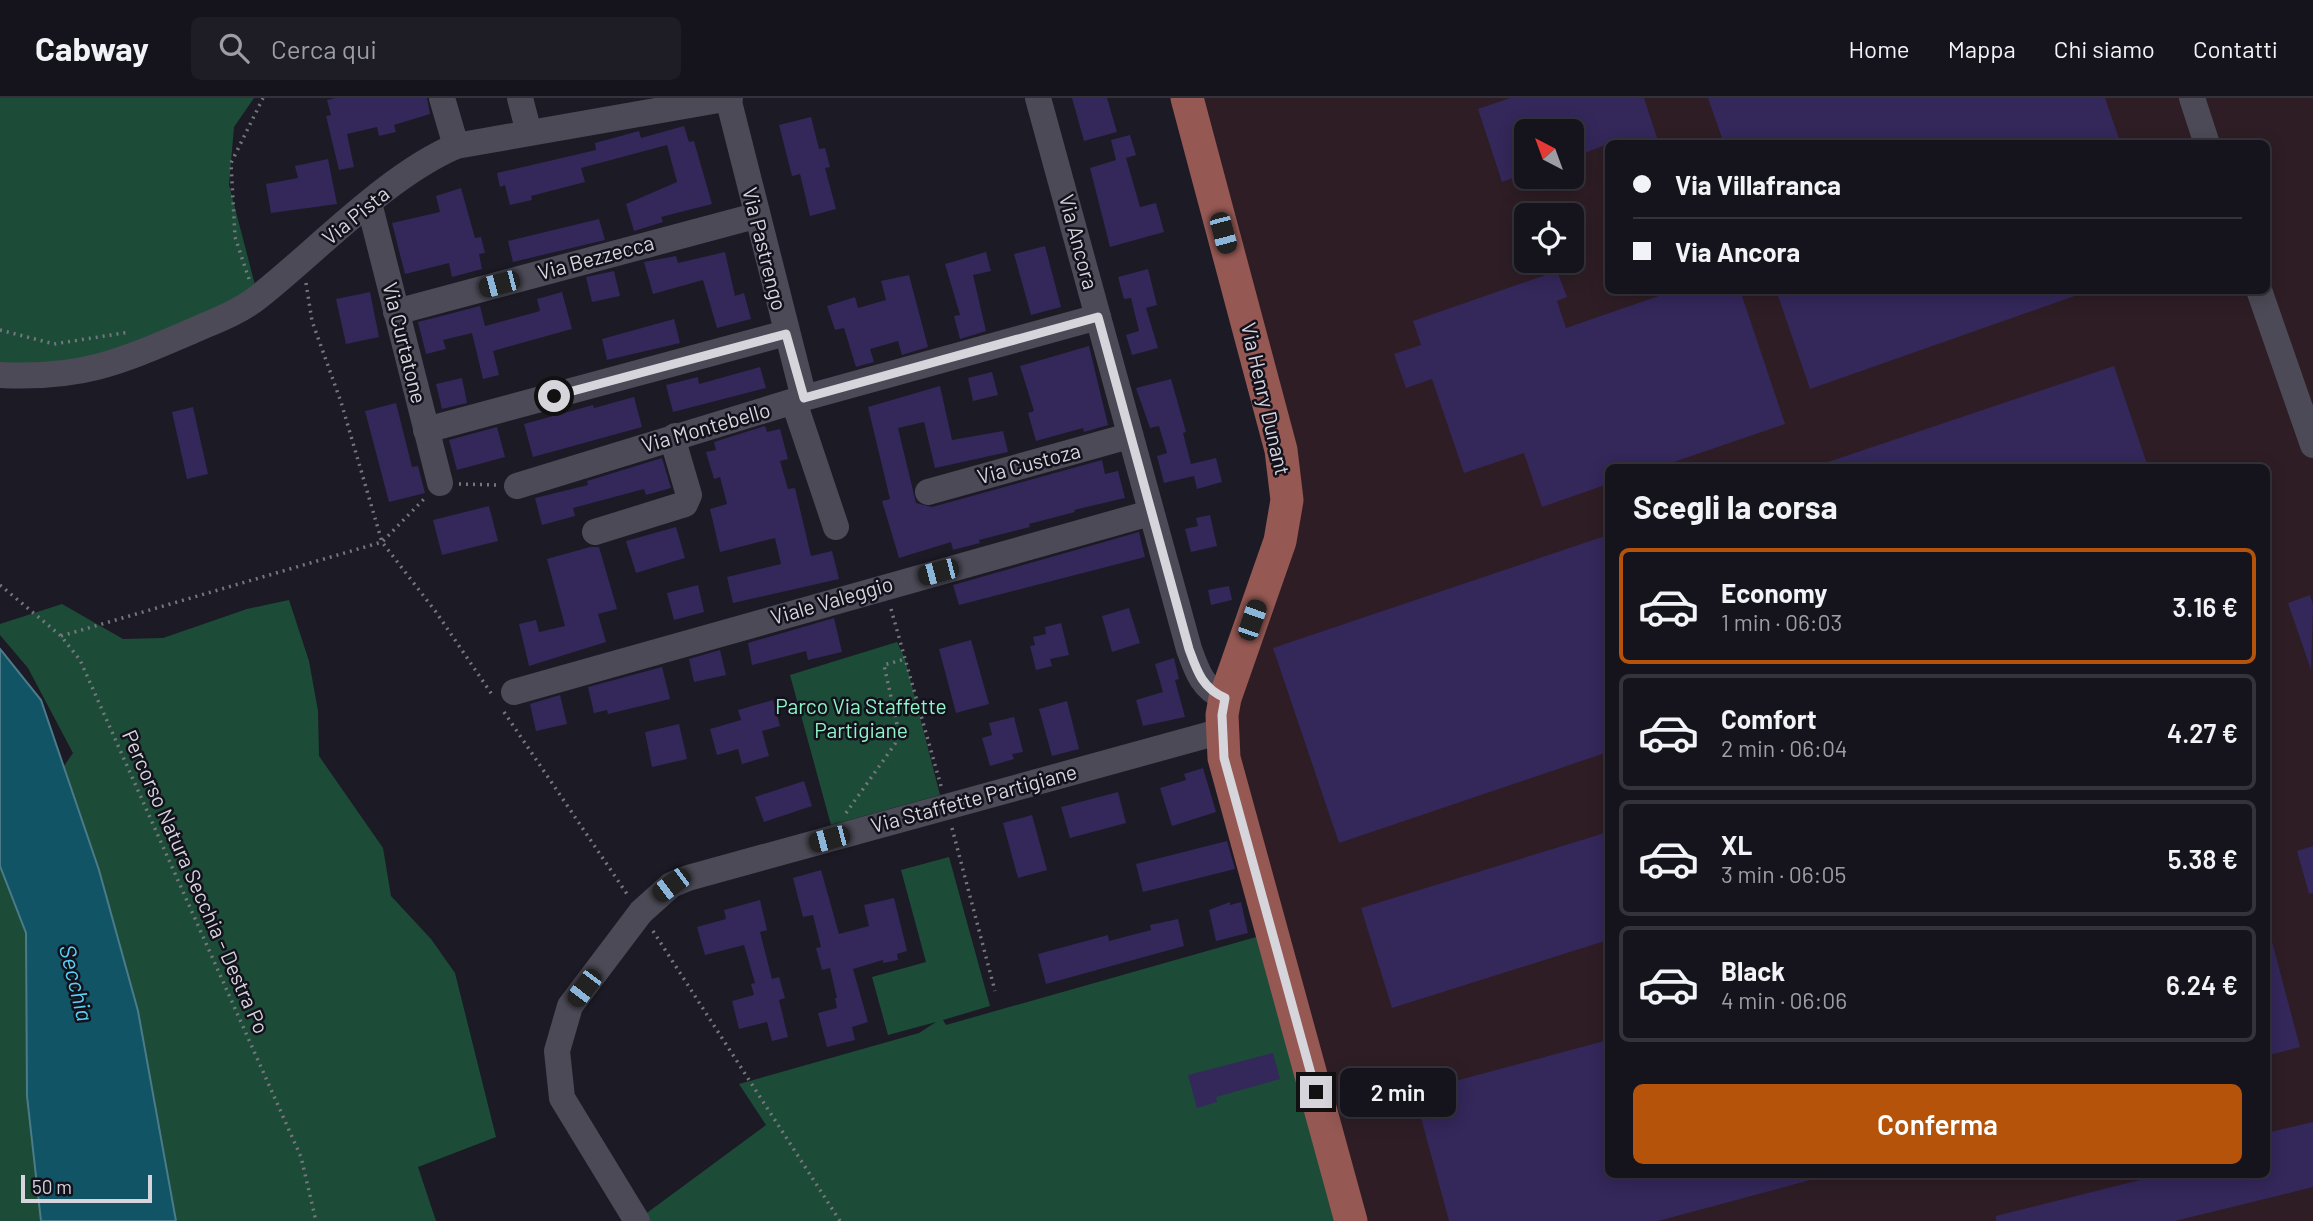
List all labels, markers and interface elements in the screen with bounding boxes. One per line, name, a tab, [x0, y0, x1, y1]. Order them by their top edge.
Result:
search box	[191, 17, 681, 80]
text: Cabway	[35, 28, 149, 68]
icon: search	[215, 29, 253, 67]
text: Cerca qui	[271, 33, 377, 64]
text: Home	[1848, 34, 1910, 63]
text: Mappa	[1948, 34, 2016, 63]
text: Chi siamo	[2054, 34, 2155, 63]
text: Contatti	[2193, 34, 2278, 63]
north arrow	[1514, 119, 1584, 189]
map controls	[1514, 119, 1584, 273]
text: Via Villafranca	[1675, 169, 1841, 200]
street label: Via Pista	[317, 180, 394, 249]
street label: Via Pastrengo	[738, 184, 793, 313]
street label: Via Ancora	[1055, 191, 1104, 292]
button: locate	[1514, 203, 1584, 273]
car	[1208, 210, 1239, 256]
street label: Via Bezzecca	[535, 229, 657, 284]
text: Via Ancora	[1675, 236, 1800, 267]
car	[476, 268, 523, 300]
street label: Via Curtatone	[378, 279, 433, 406]
street label: Via Henry Dunant	[1237, 320, 1296, 477]
route start	[538, 380, 570, 412]
street label: Via Montebello	[638, 396, 773, 457]
street label: Via Custoza	[974, 437, 1083, 488]
text: Scegli la corsa	[1633, 487, 1838, 525]
car	[915, 556, 962, 588]
street label: Viale Valeggio	[768, 570, 896, 629]
icon: car	[1637, 575, 1700, 638]
text: Economy	[1721, 577, 1827, 608]
text: 3.16 €	[2172, 591, 2238, 622]
car	[1236, 597, 1269, 643]
text: 1 min · 06:03	[1721, 608, 1842, 636]
park label: Parco Via Staffette Partigiane	[775, 693, 947, 742]
icon: car	[1637, 701, 1700, 764]
text: Comfort	[1721, 703, 1817, 734]
text: 4.27 €	[2167, 717, 2238, 748]
street label: Percorso Natura Secchia - Destra Po	[118, 726, 275, 1037]
text: 2 min · 06:04	[1721, 734, 1848, 762]
street label: Via Staffette Partigiane	[868, 758, 1079, 837]
car	[806, 823, 853, 855]
icon: car	[1637, 827, 1700, 890]
text: XL	[1721, 829, 1752, 860]
text: 5.38 €	[2168, 843, 2238, 874]
text: 3 min · 06:05	[1721, 860, 1846, 888]
car	[648, 864, 695, 906]
water label: Secchia	[54, 942, 100, 1024]
icon: car	[1637, 953, 1700, 1016]
text: Black	[1721, 955, 1785, 986]
car	[563, 965, 606, 1011]
text: 6.24 €	[2166, 969, 2238, 1000]
text: 4 min · 06:06	[1721, 986, 1847, 1014]
callout: 2 min	[1340, 1068, 1456, 1116]
route end	[1300, 1076, 1332, 1108]
text: 2 min	[1371, 1078, 1425, 1106]
button: Conferma	[1633, 1084, 2242, 1164]
scale bar	[21, 1172, 152, 1204]
text: 50 m	[32, 1175, 72, 1198]

